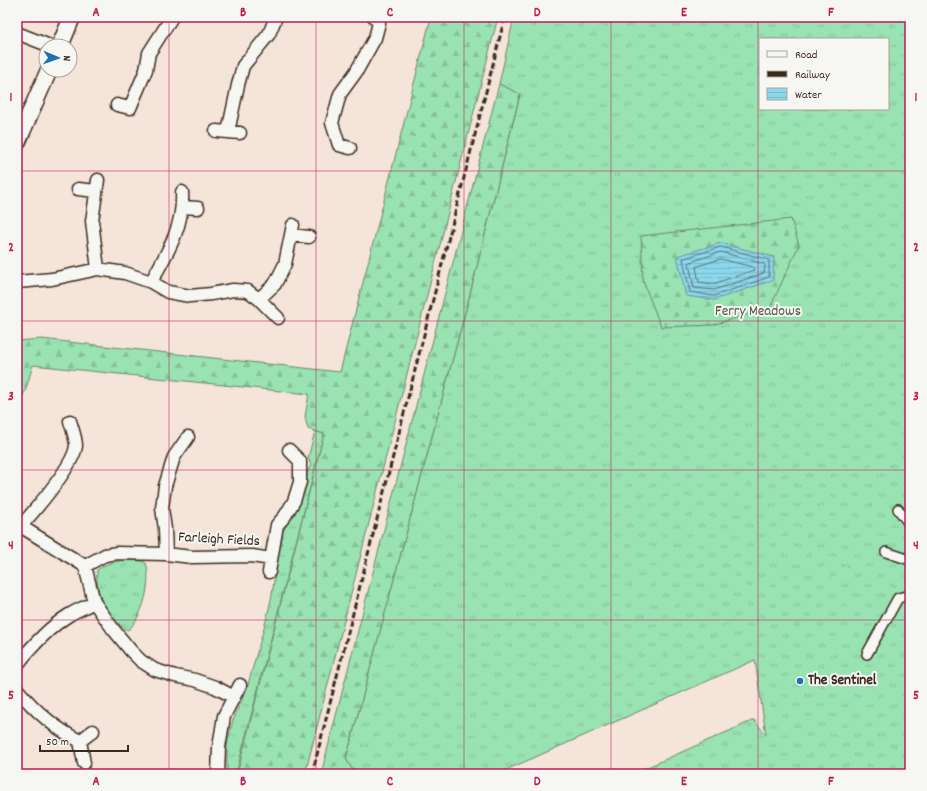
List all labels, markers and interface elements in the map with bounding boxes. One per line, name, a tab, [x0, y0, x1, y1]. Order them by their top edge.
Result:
text: A	[92, 4, 100, 23]
text: B	[240, 4, 246, 23]
text: C	[387, 4, 394, 23]
text: D	[534, 4, 541, 23]
text: E	[681, 4, 688, 23]
text: F	[828, 4, 834, 23]
north arrow	[38, 38, 78, 78]
legend	[759, 38, 889, 110]
text: Road	[795, 47, 817, 64]
text: N	[58, 55, 74, 62]
text: Railway	[795, 67, 831, 84]
text: Water	[795, 87, 822, 104]
text: 1	[10, 89, 13, 108]
text: 1	[915, 89, 918, 108]
text: 2	[8, 239, 14, 258]
text: 2	[913, 239, 919, 258]
park label: Ferry Meadows	[715, 301, 801, 323]
text: 3	[8, 388, 14, 407]
text: 3	[913, 388, 919, 407]
street label: Farleigh Fields	[177, 527, 261, 553]
text: 4	[8, 537, 14, 556]
text: 4	[913, 537, 919, 556]
place label: The Sentinel	[808, 670, 877, 692]
marker: The Sentinel	[795, 676, 805, 686]
text: 5	[8, 687, 14, 706]
text: 5	[913, 687, 919, 706]
scale bar	[40, 727, 128, 753]
text: 50 m	[46, 734, 69, 751]
text: A	[92, 773, 100, 791]
text: B	[240, 773, 246, 791]
text: C	[387, 773, 394, 791]
text: D	[534, 773, 541, 791]
text: E	[681, 773, 688, 791]
text: F	[828, 773, 834, 791]

